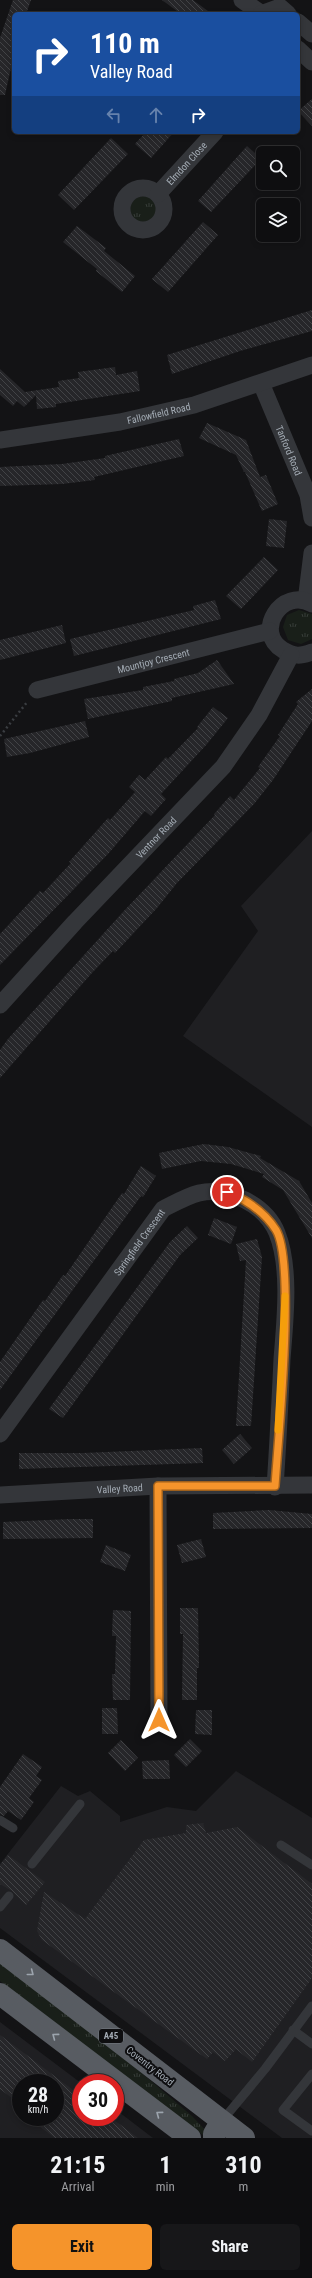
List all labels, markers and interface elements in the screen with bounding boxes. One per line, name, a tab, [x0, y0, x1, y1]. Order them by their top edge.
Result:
text: 110 m	[90, 27, 160, 60]
icon: right	[24, 28, 76, 80]
text: Valley Road	[90, 61, 173, 82]
icon: left	[103, 104, 125, 126]
icon: ahead	[145, 104, 167, 126]
icon: right	[187, 104, 209, 126]
street label: Elmdon Close	[164, 139, 209, 187]
map controls	[256, 146, 300, 242]
button: search	[256, 146, 300, 190]
button: layers	[256, 198, 300, 242]
street label: Fallowfield Road	[126, 400, 192, 426]
street label: Tanford Road	[274, 424, 305, 477]
street label: Mountjoy Crescent	[116, 646, 191, 675]
street label: Ventnor Road	[134, 814, 178, 860]
pin	[210, 1175, 244, 1209]
icon: arrive	[216, 1181, 238, 1203]
street label: Springfield Crescent	[111, 1207, 167, 1277]
street label: Valley Road	[97, 1481, 143, 1495]
position arrow	[138, 1699, 180, 1741]
one-way arrow	[27, 1968, 34, 1975]
road number: A45	[99, 2029, 123, 2043]
one-way arrow	[53, 2034, 60, 2041]
street label: Coventry Road	[124, 2044, 176, 2088]
speed limit sign: 30	[72, 2074, 124, 2126]
text: 28	[28, 2083, 48, 2107]
text: km/h	[28, 2104, 48, 2115]
one-way arrow	[157, 2112, 164, 2119]
text: 21:15	[50, 2151, 105, 2179]
text: 1	[159, 2151, 171, 2179]
text: 310	[225, 2151, 262, 2179]
text: Arrival	[61, 2179, 94, 2194]
text: min	[156, 2179, 175, 2194]
text: m	[239, 2179, 248, 2194]
button: Exit	[12, 2224, 152, 2270]
button: Share	[160, 2224, 300, 2270]

